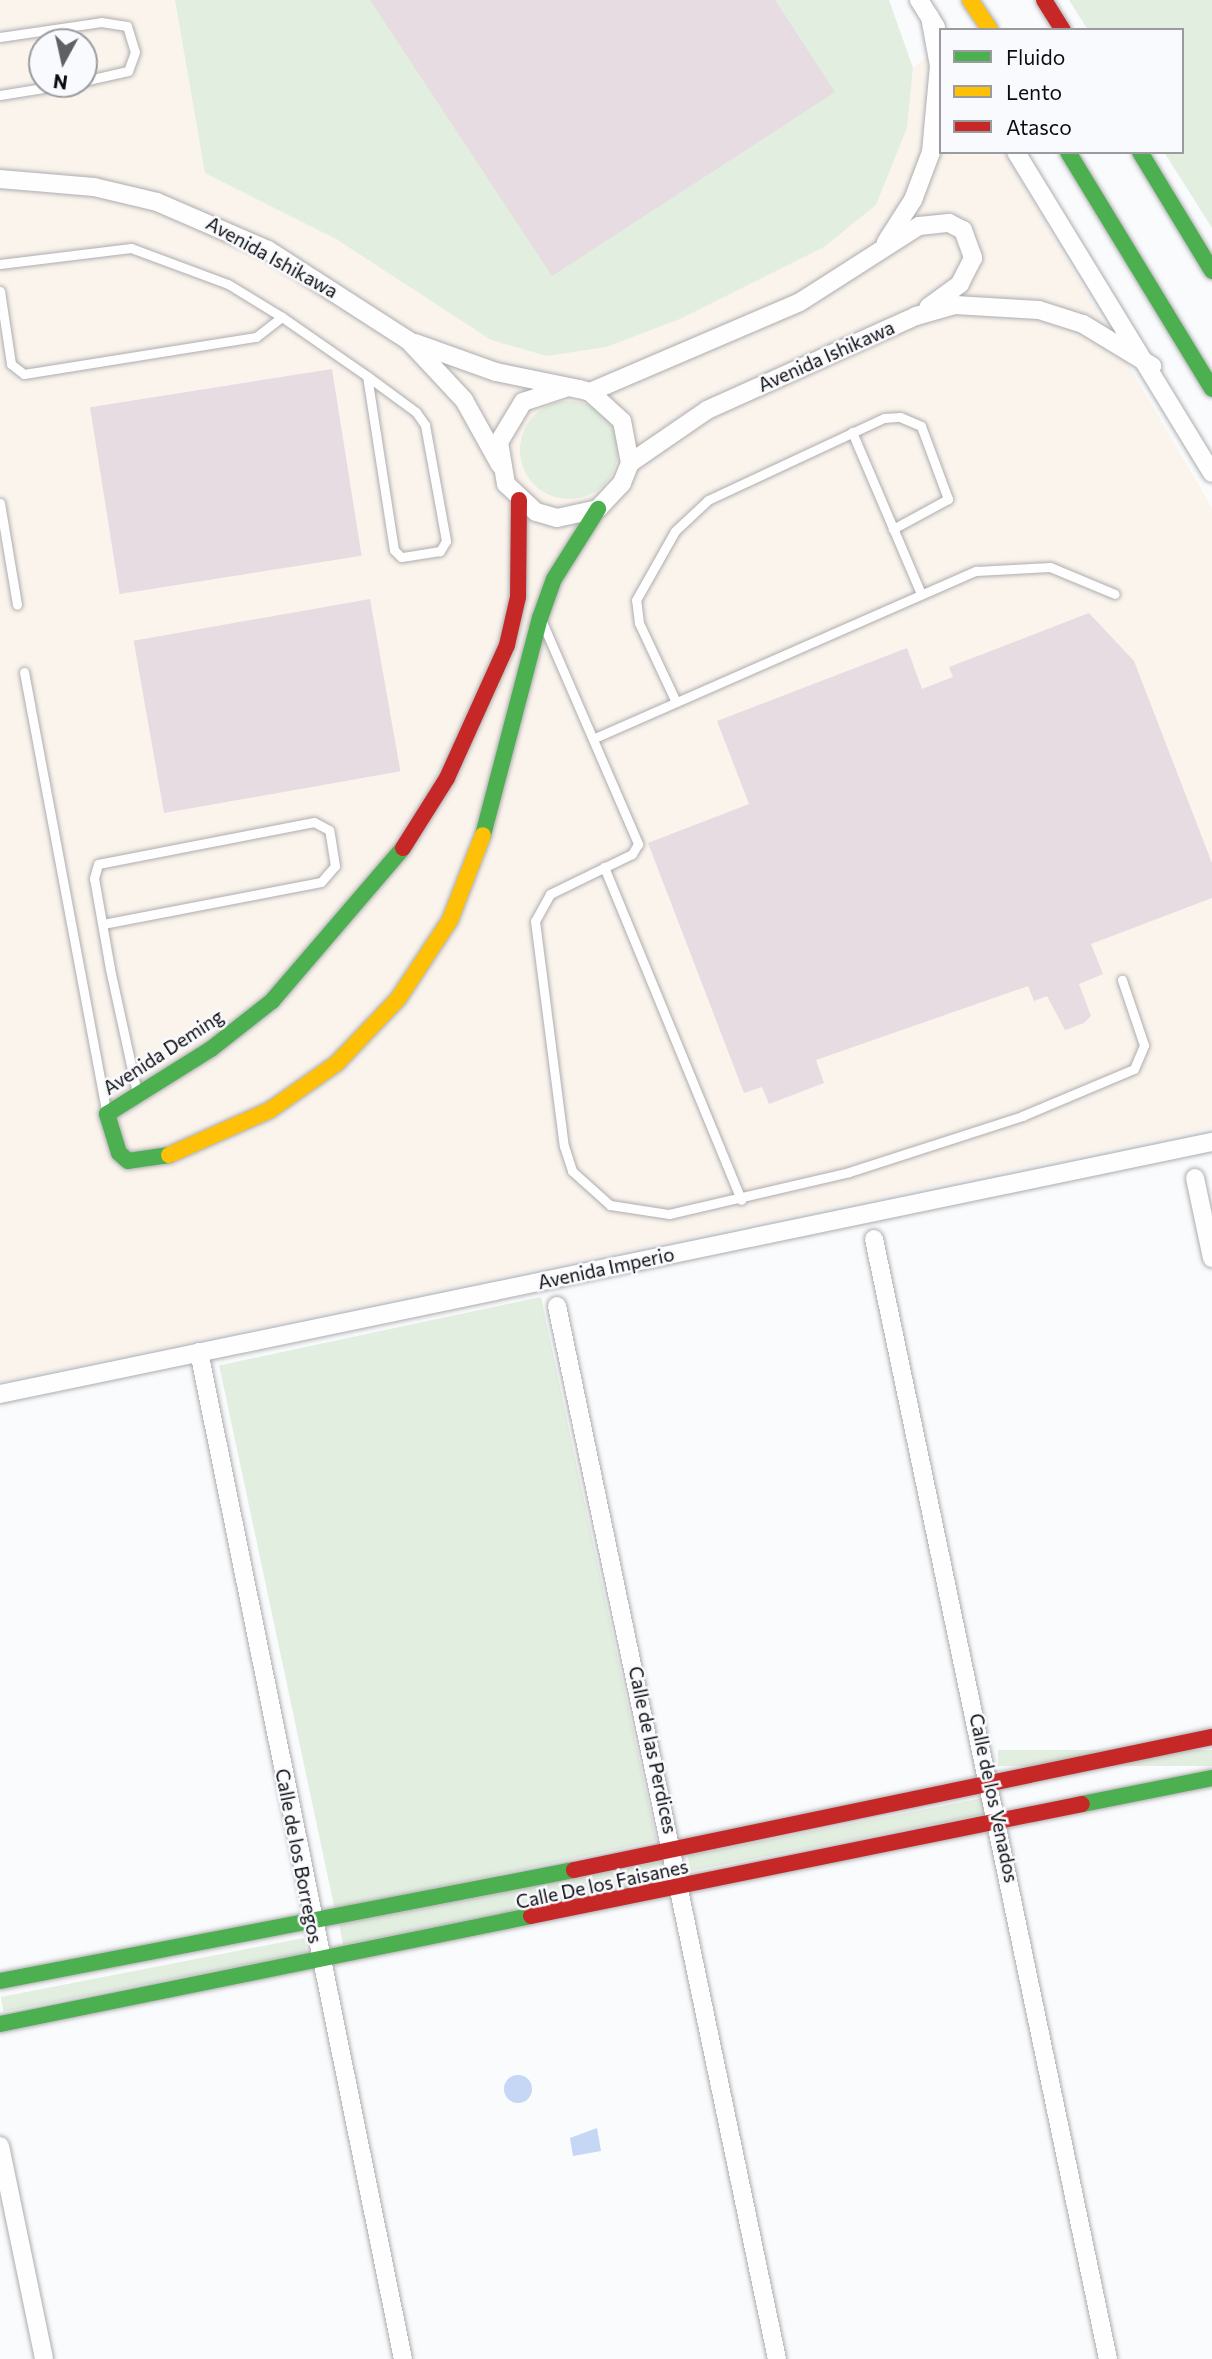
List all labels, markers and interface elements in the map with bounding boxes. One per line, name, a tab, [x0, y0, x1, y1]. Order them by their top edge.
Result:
north arrow	[28, 28, 98, 98]
legend	[939, 28, 1184, 154]
text: Fluido	[1006, 44, 1065, 69]
text: N	[52, 70, 69, 95]
text: Lento	[1006, 79, 1062, 104]
text: Atasco	[1006, 114, 1072, 139]
street label: Avenida Ishikawa	[202, 211, 342, 303]
street label: Avenida Ishikawa	[754, 316, 898, 396]
street label: Avenida Deming	[99, 1005, 227, 1099]
street label: Avenida Imperio	[536, 1242, 676, 1294]
street label: Calle de las Perdices	[624, 1664, 682, 1836]
street label: Calle de los Venados	[965, 1711, 1023, 1885]
street label: Calle de los Borregos	[271, 1767, 327, 1945]
street label: Calle De los Faisanes	[514, 1855, 690, 1913]

